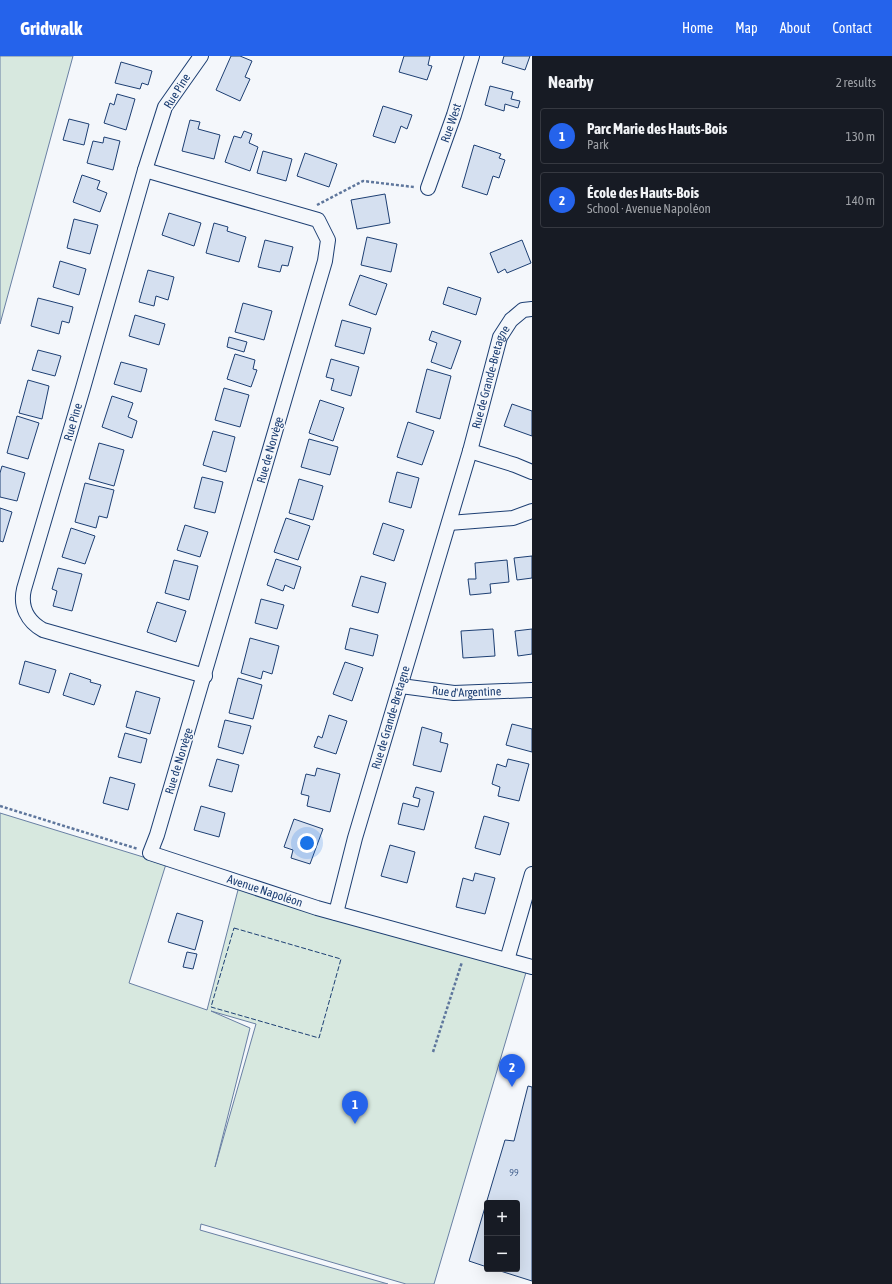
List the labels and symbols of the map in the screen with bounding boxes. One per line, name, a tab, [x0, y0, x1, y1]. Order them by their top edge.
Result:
street label: Rue Pine	[161, 71, 193, 111]
street label: Rue West	[438, 101, 464, 144]
street label: Rue de Grande-Bretagne	[469, 323, 513, 430]
street label: Rue Pine	[61, 402, 85, 442]
street label: Rue de Norvège	[254, 415, 286, 485]
street label: Rue de Grande-Bretagne	[369, 664, 413, 771]
street label: Rue d'Argentine	[431, 683, 501, 700]
street label: Rue de Norvège	[162, 726, 196, 796]
your location	[297, 833, 317, 853]
street label: Avenue Napoléon	[225, 872, 305, 910]
pin: 2	[499, 1054, 525, 1087]
pin: 1	[342, 1091, 368, 1124]
house number: 99	[509, 1167, 519, 1178]

